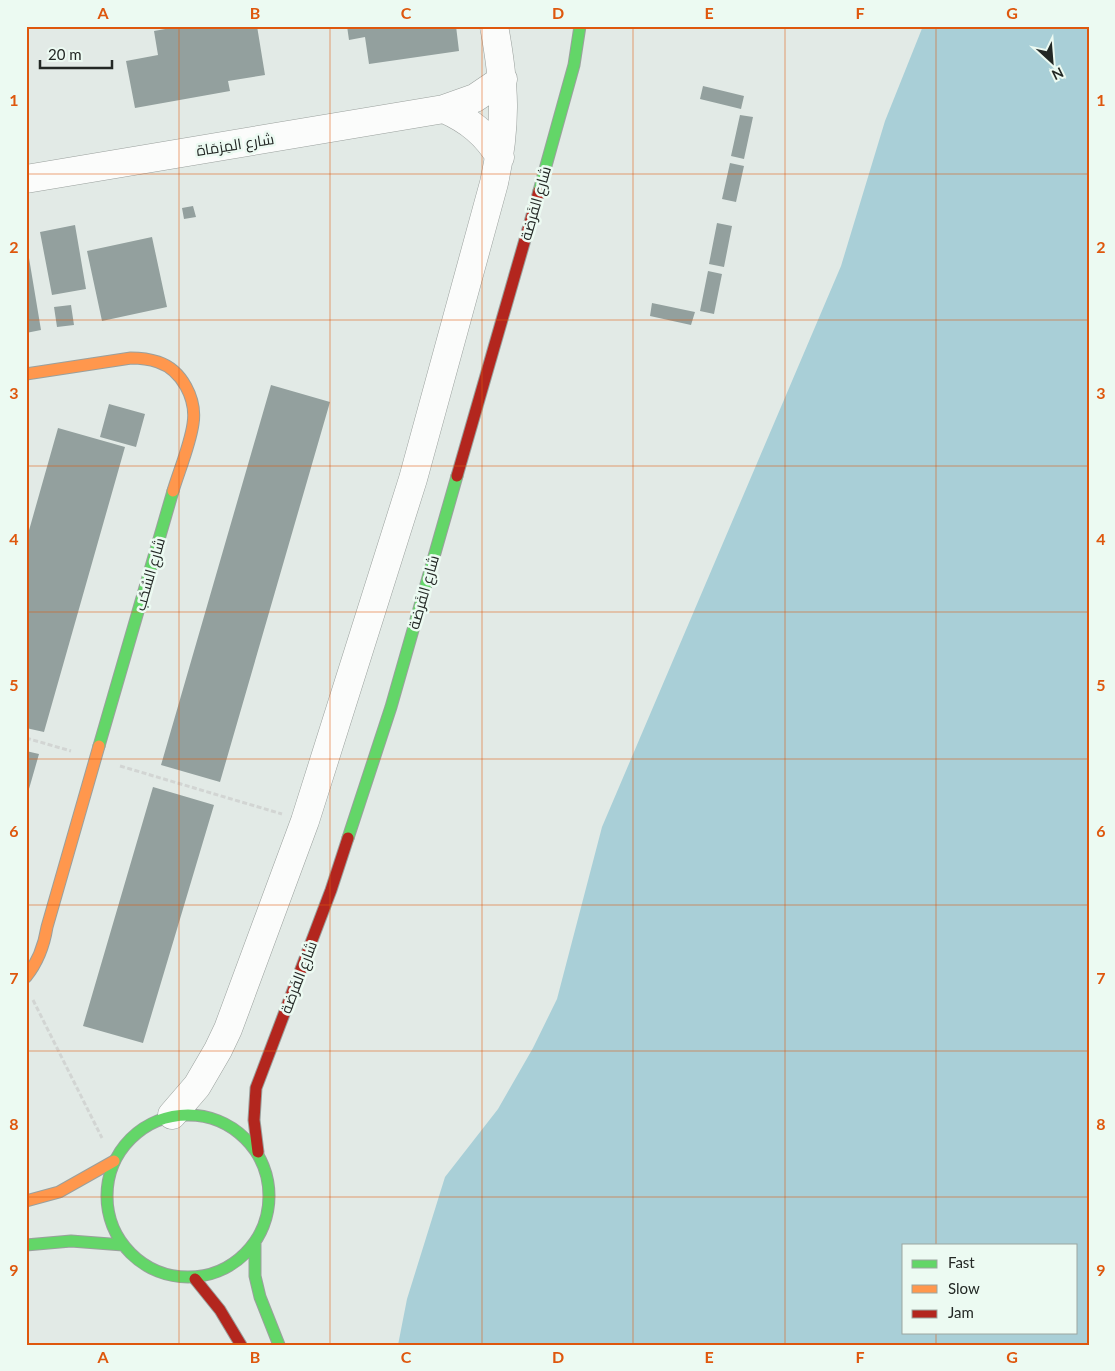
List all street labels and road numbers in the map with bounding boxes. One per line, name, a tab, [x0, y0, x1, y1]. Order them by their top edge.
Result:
street label: شارع المِزمَاة	[195, 129, 276, 162]
street label: شارع الفَرضة	[516, 164, 557, 243]
street label: شارع السُحُب	[130, 535, 171, 613]
street label: شارع الفَرضة	[404, 553, 445, 632]
street label: شارع الفَرضة	[276, 938, 323, 1017]

